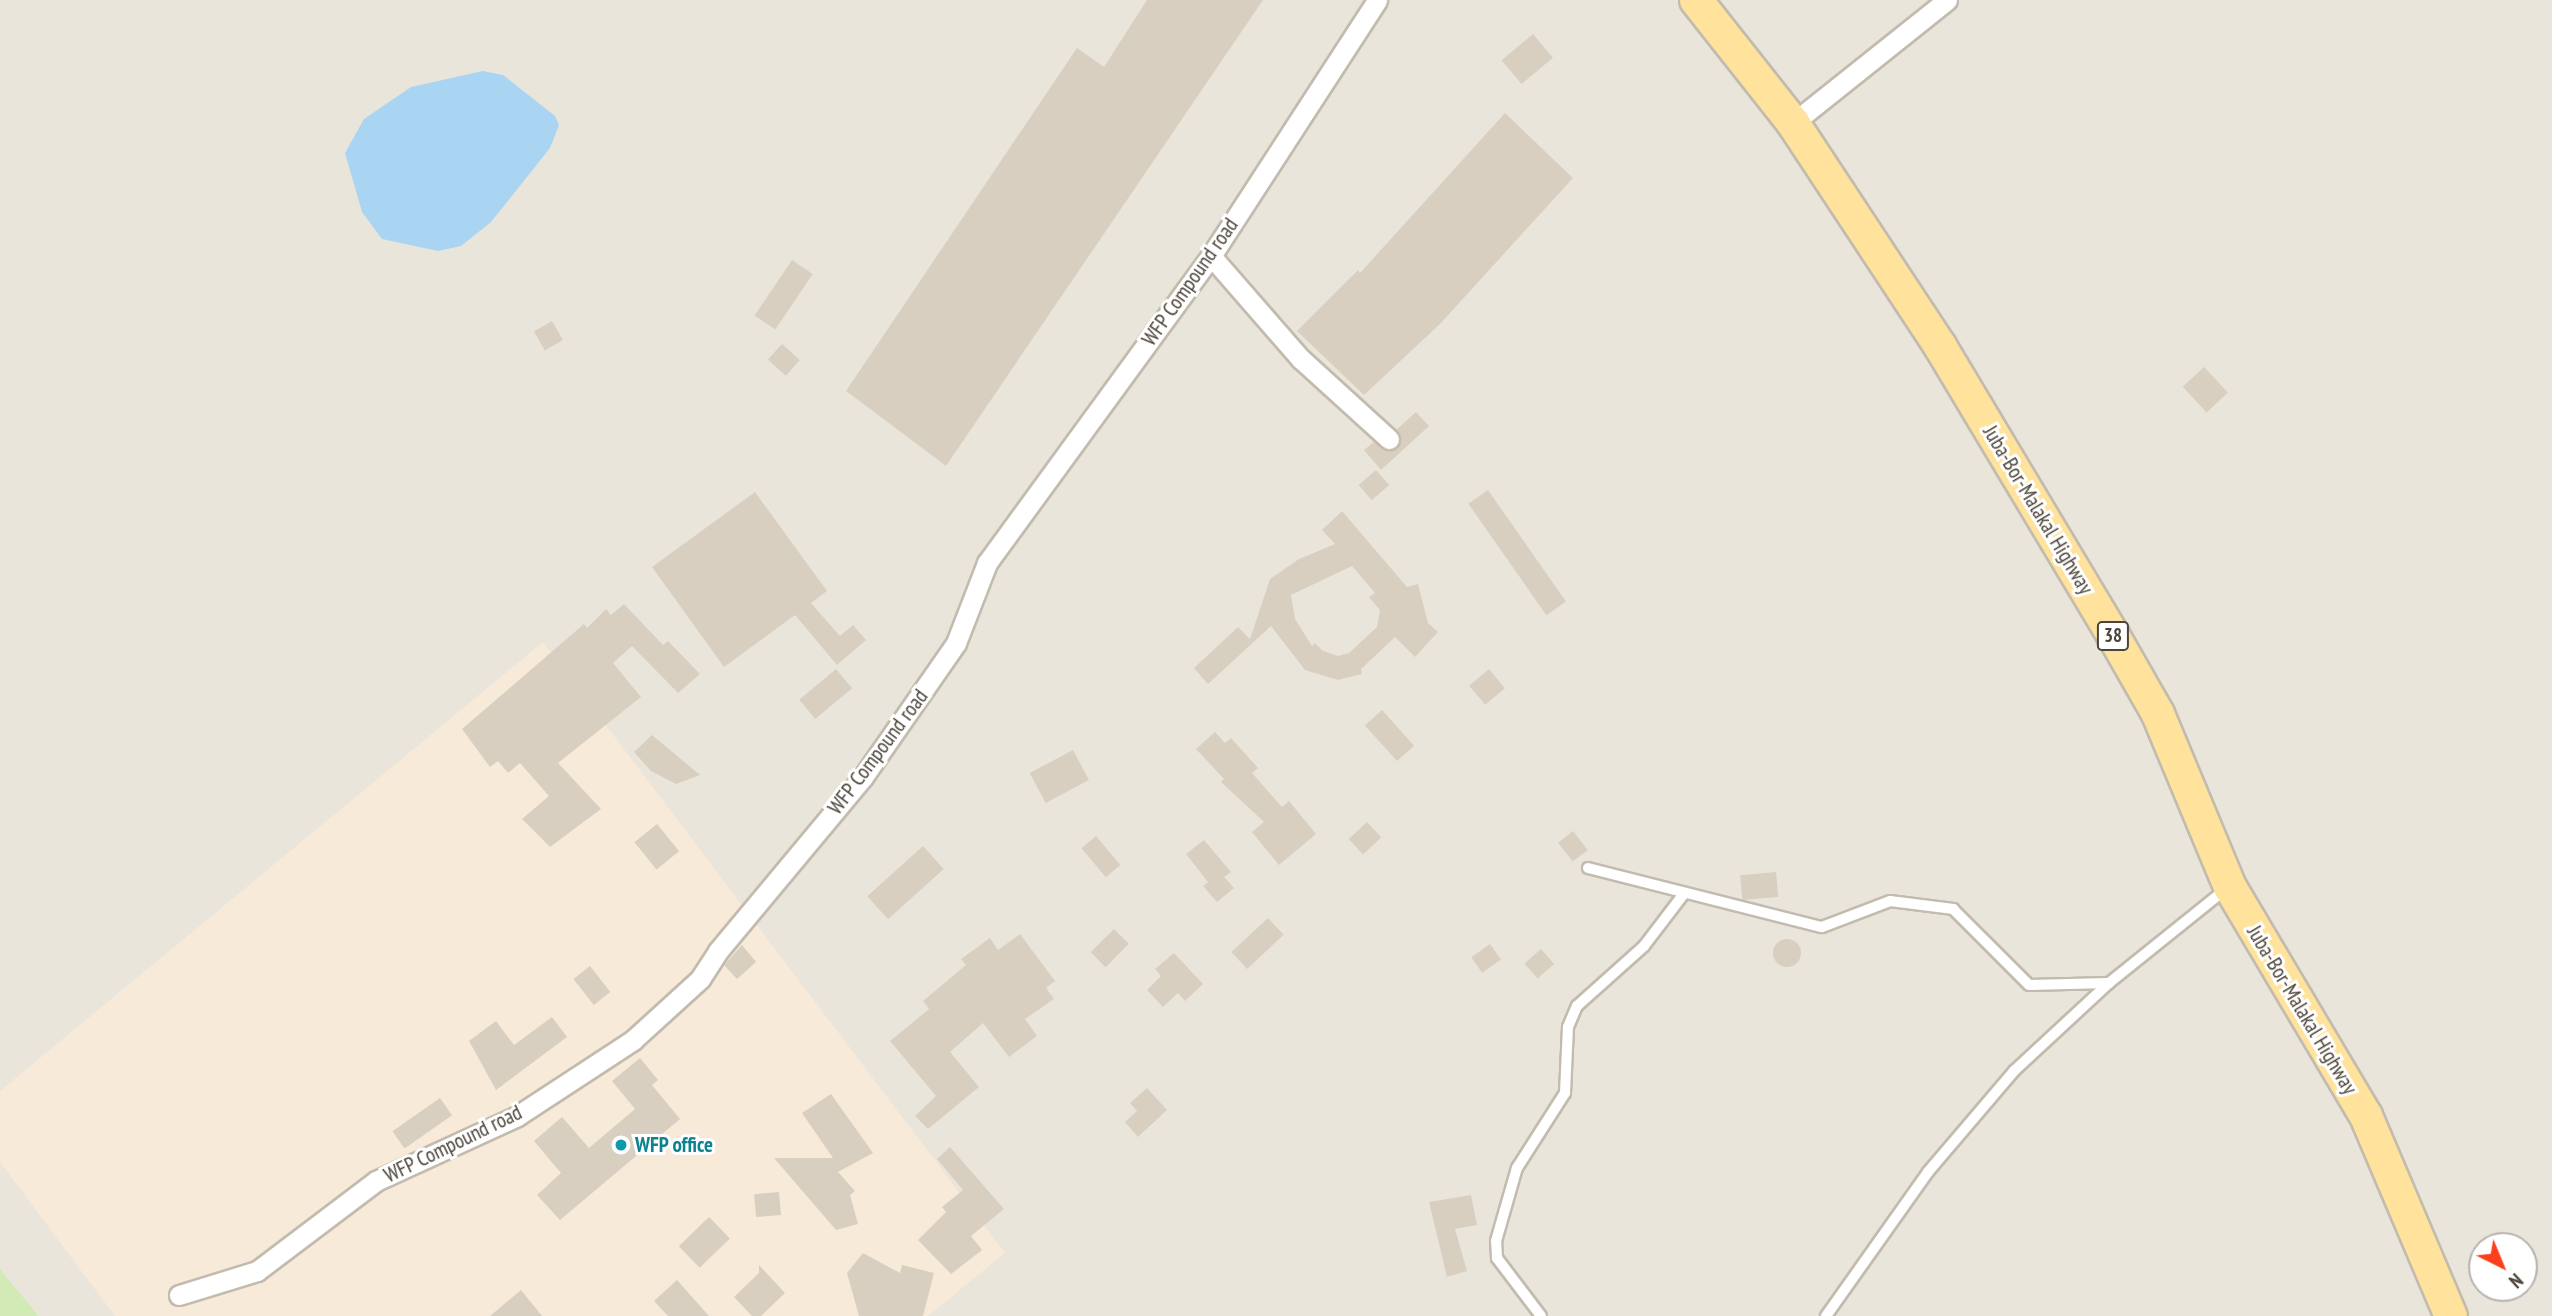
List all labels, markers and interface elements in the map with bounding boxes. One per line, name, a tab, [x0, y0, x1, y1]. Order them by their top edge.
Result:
street label: WFP Compound road	[1136, 213, 1244, 351]
street label: Juba-Bor-Malakal Highway	[1978, 421, 2098, 599]
road number: 38	[2096, 621, 2130, 652]
street label: WFP Compound road	[823, 684, 933, 820]
street label: Juba-Bor-Malakal Highway	[2242, 921, 2362, 1099]
street label: WFP Compound road	[380, 1100, 526, 1188]
place label: WFP office	[635, 1132, 714, 1158]
marker: WFP office	[613, 1137, 629, 1153]
north arrow	[2468, 1232, 2538, 1302]
text: N	[2504, 1269, 2528, 1293]

